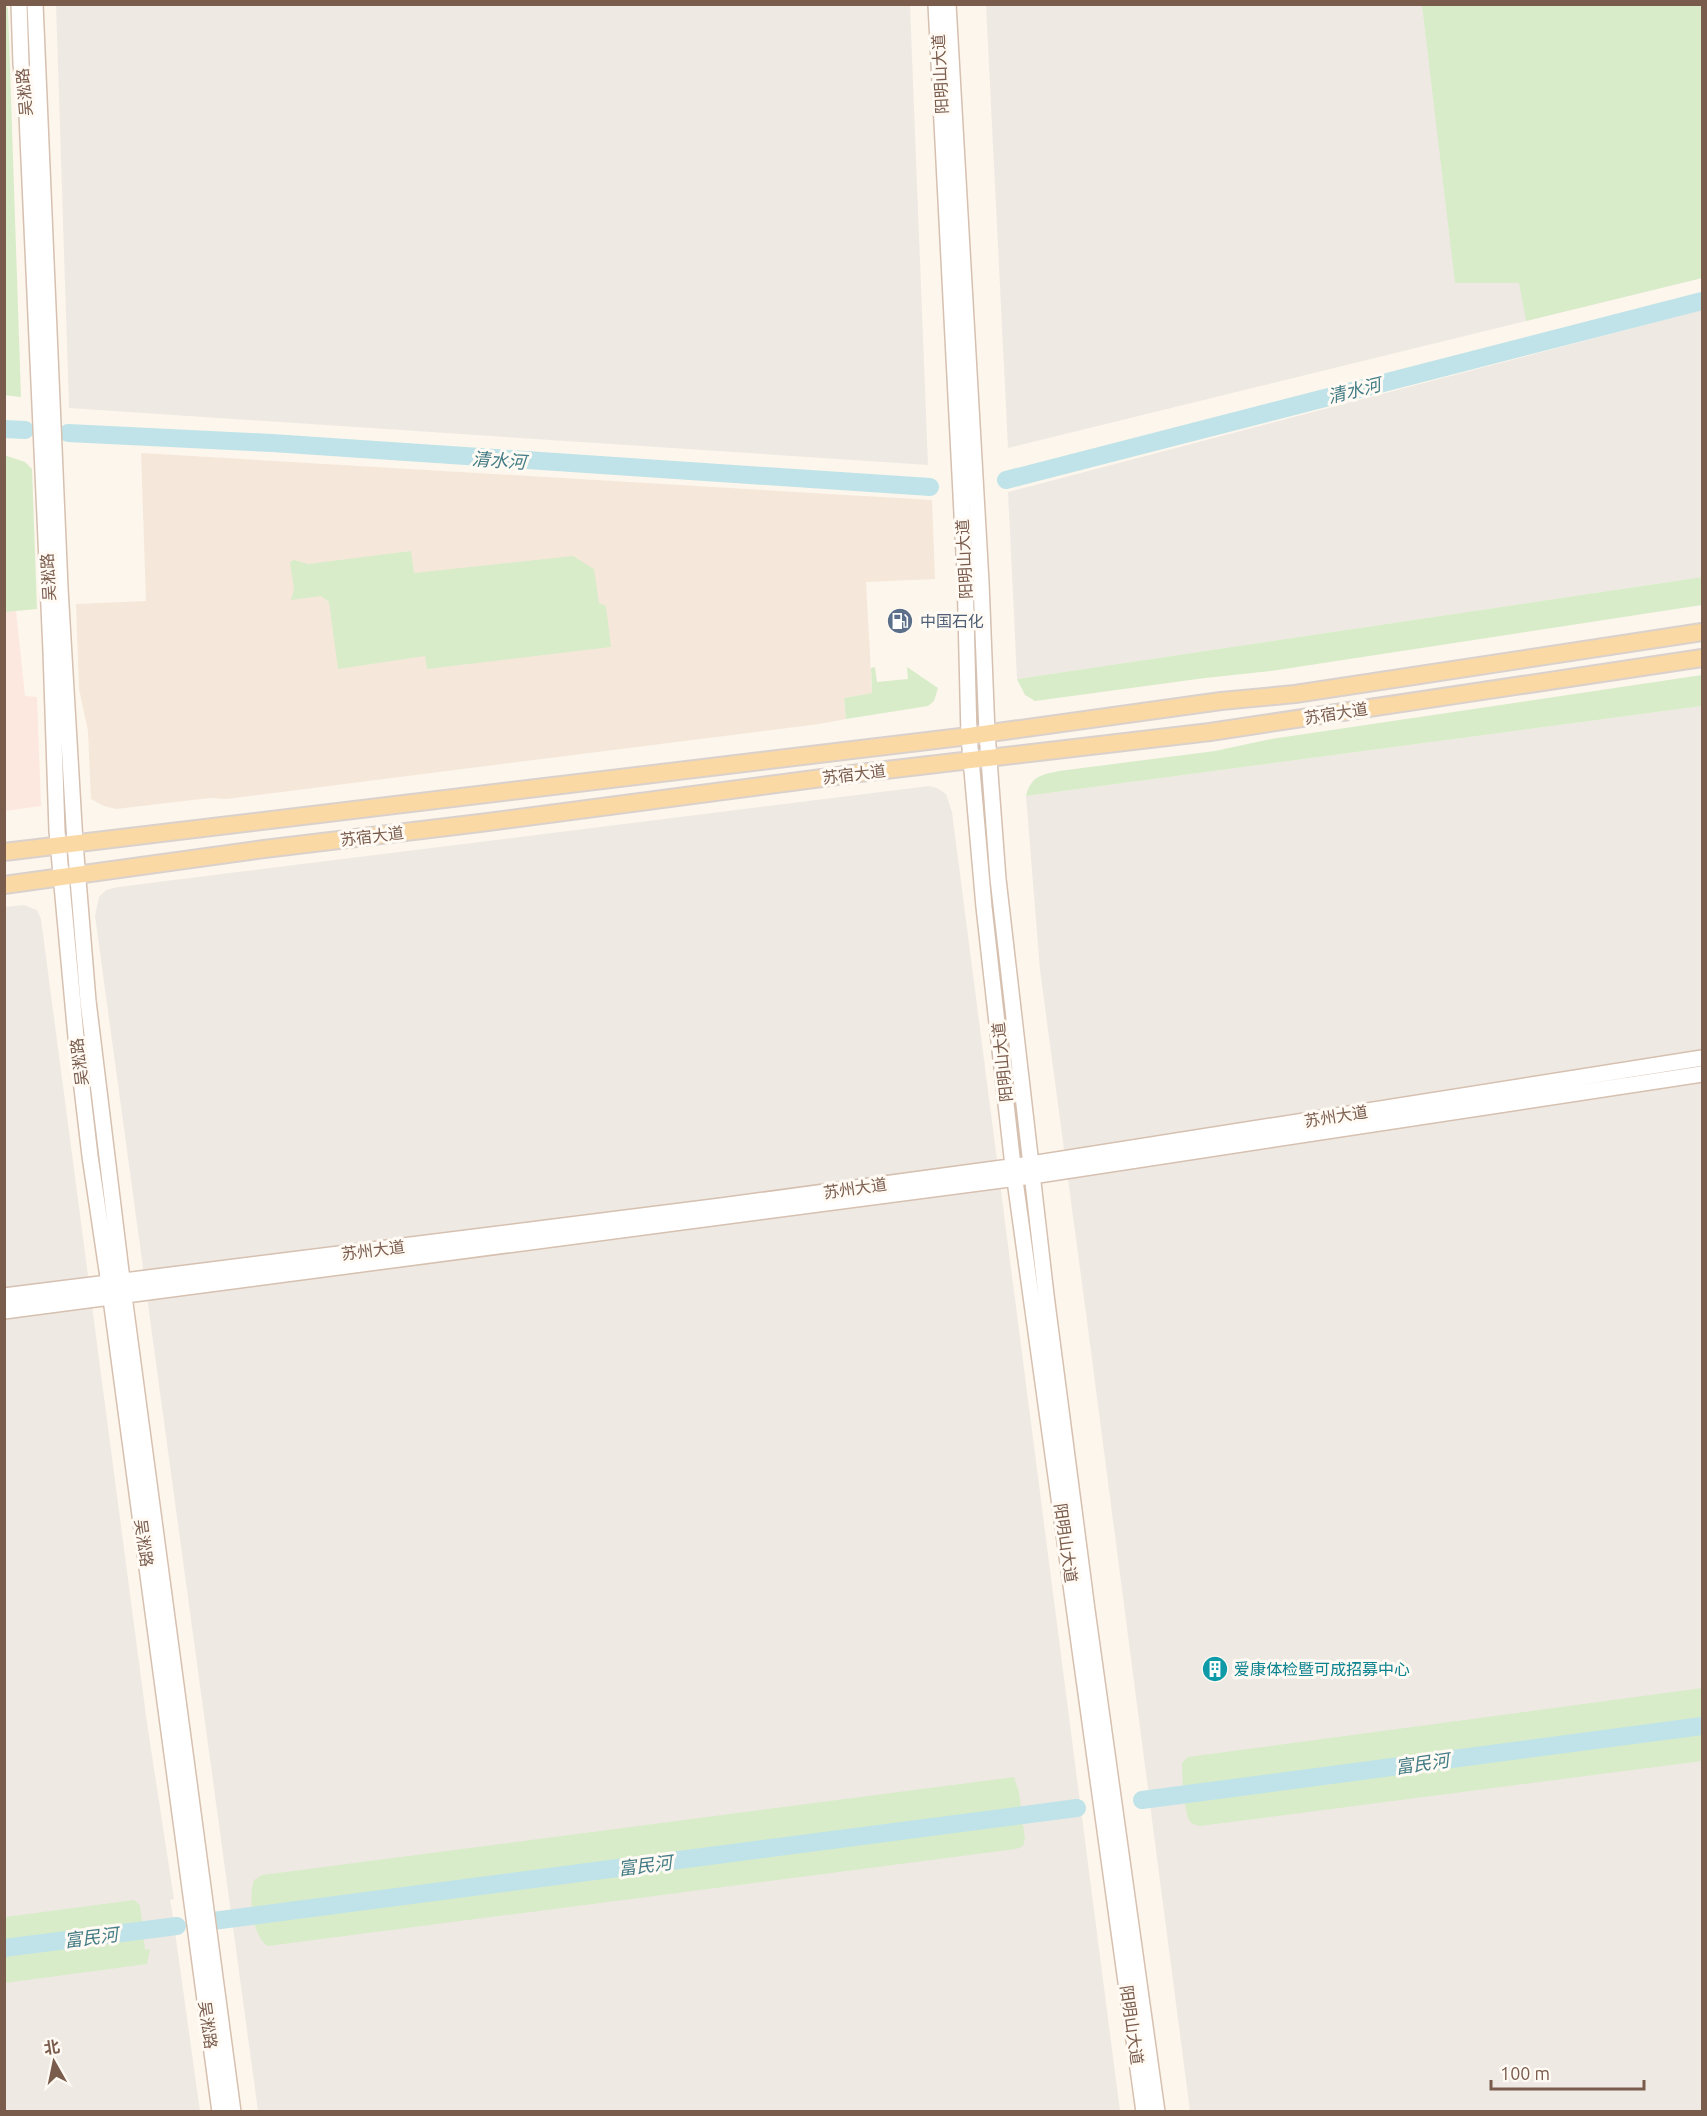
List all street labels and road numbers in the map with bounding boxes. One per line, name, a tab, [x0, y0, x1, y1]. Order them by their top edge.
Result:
street label: 阳明山大道	[929, 34, 951, 114]
street label: 吴淞路	[13, 67, 35, 117]
street label: 阳明山大道	[953, 519, 975, 599]
street label: 吴淞路	[38, 553, 58, 601]
street label: 苏宿大道	[1303, 699, 1369, 727]
street label: 苏宿大道	[821, 761, 887, 787]
street label: 苏宿大道	[339, 823, 405, 849]
street label: 阳明山大道	[989, 1021, 1015, 1103]
street label: 吴淞路	[67, 1037, 91, 1087]
street label: 苏州大道	[1303, 1102, 1369, 1130]
street label: 苏州大道	[822, 1175, 888, 1201]
street label: 苏州大道	[340, 1237, 406, 1263]
street label: 阳明山大道	[1052, 1502, 1080, 1584]
street label: 吴淞路	[132, 1518, 156, 1568]
street label: 阳明山大道	[1118, 1984, 1146, 2066]
street label: 吴淞路	[196, 2000, 220, 2050]

